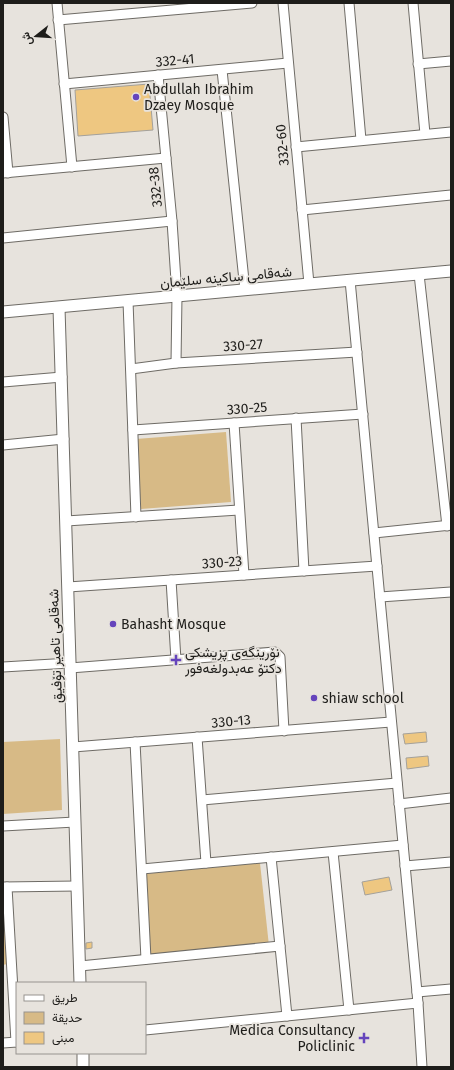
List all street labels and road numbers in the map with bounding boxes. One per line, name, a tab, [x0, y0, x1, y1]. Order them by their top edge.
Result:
street label: 332-41	[155, 50, 195, 71]
street label: 332-60	[272, 123, 293, 166]
street label: 332-38	[145, 166, 166, 208]
street label: شەقامی ساکینە سلێمان	[159, 263, 293, 292]
street label: 330-27	[223, 336, 263, 355]
street label: 330-25	[226, 399, 268, 418]
street label: 330-23	[201, 553, 243, 572]
street label: شەقامی تاهیر تۆفیق	[45, 589, 66, 703]
street label: 330-13	[211, 711, 251, 732]

